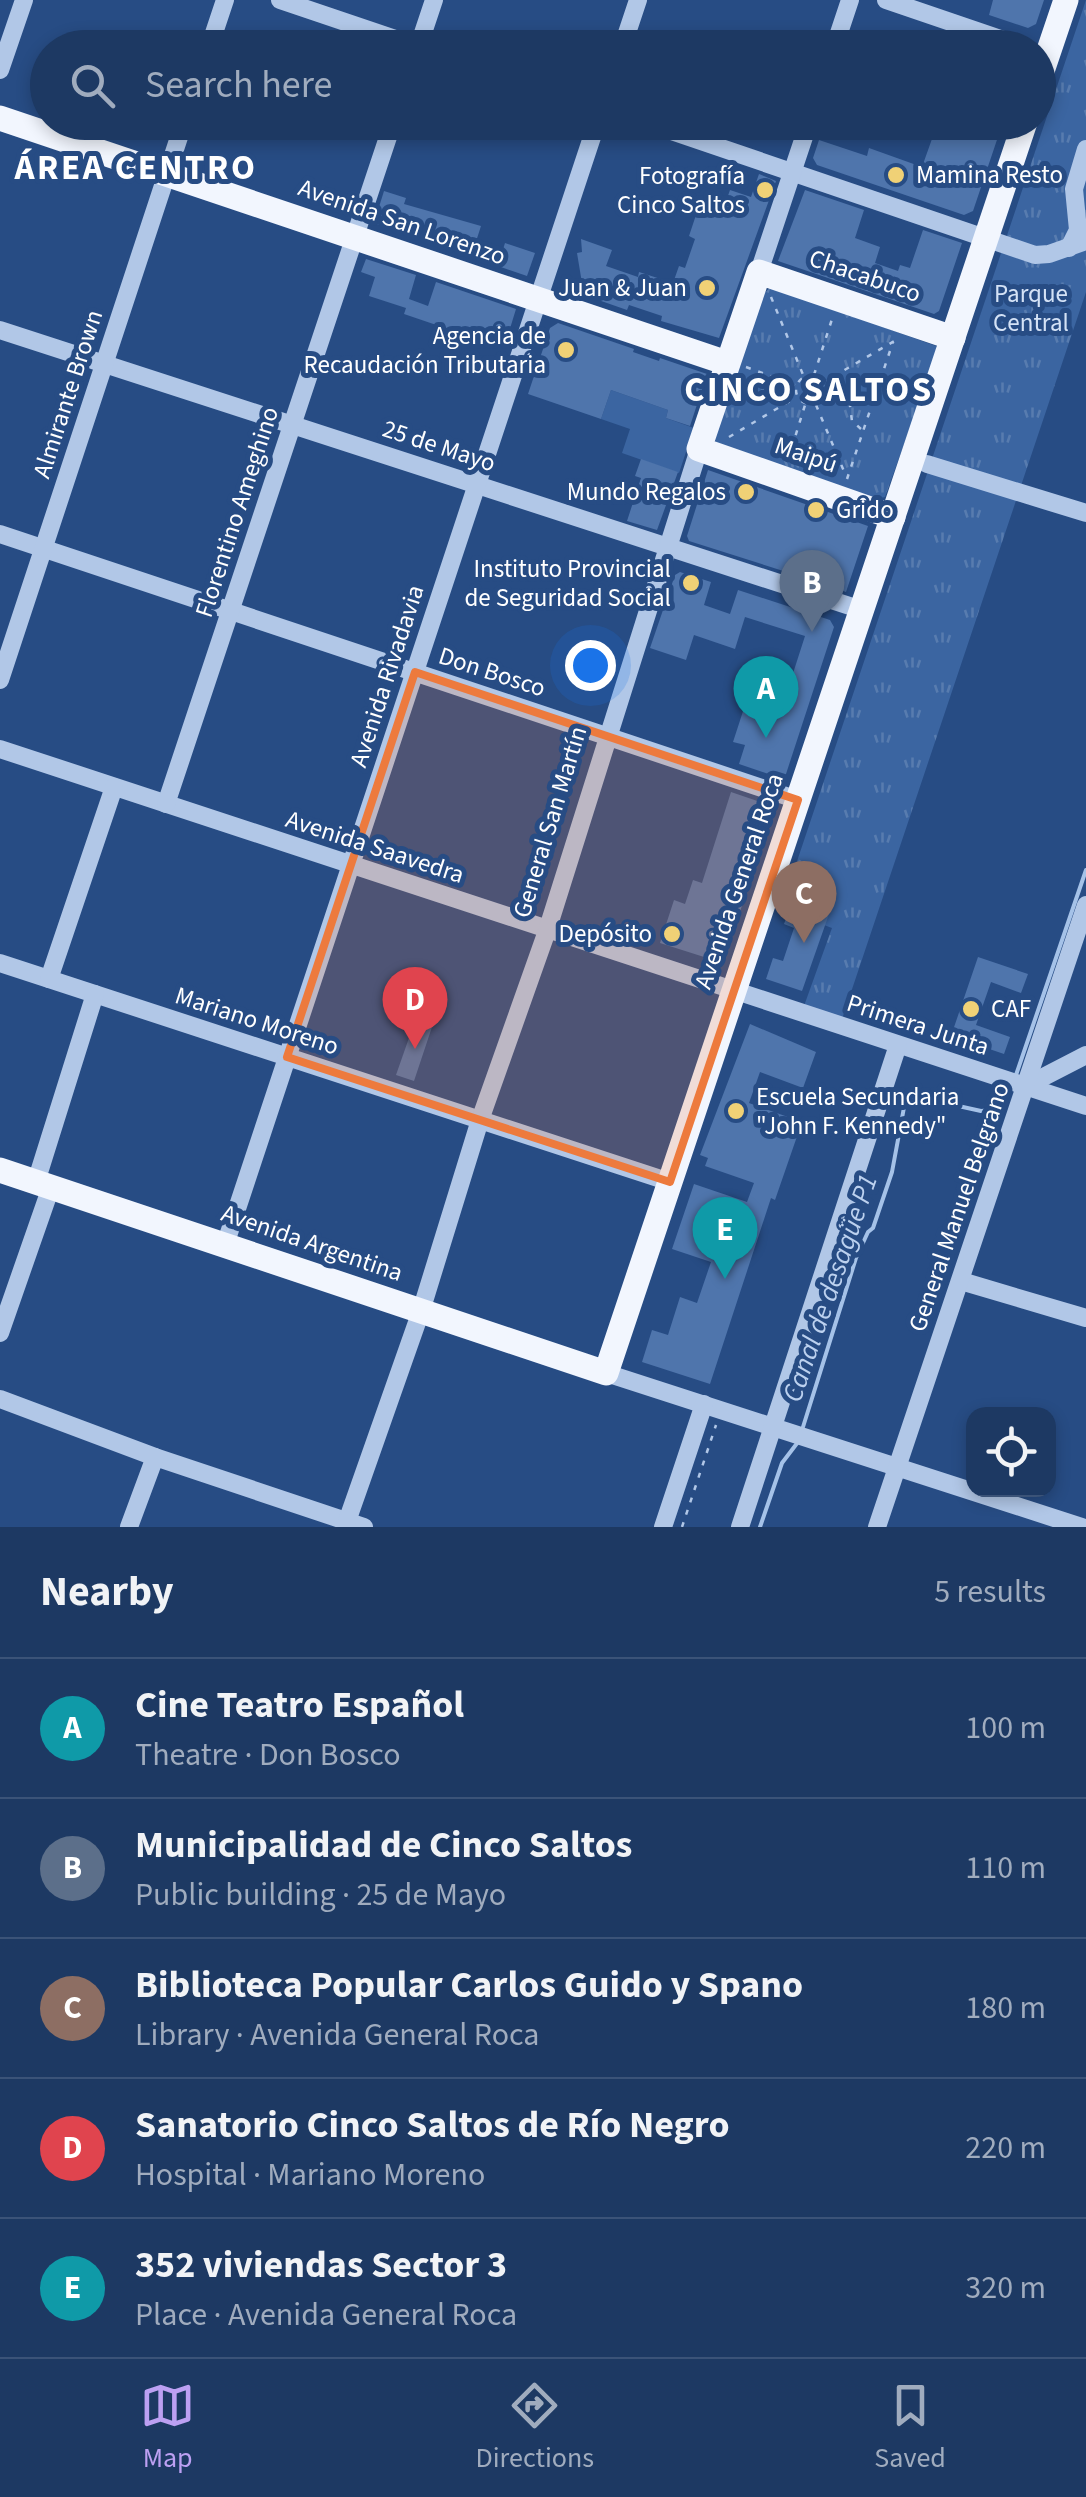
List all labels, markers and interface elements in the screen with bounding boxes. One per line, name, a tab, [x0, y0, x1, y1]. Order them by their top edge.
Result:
search box	[30, 30, 1056, 140]
icon: search	[65, 58, 120, 113]
text: Search here	[145, 58, 332, 112]
district label: ÁREA CENTRO	[14, 143, 257, 193]
place label: Mamina Resto	[916, 157, 1063, 193]
place label: Fotografía Cinco Saltos	[617, 158, 745, 223]
marker: Mamina Resto	[885, 164, 907, 186]
street label: Avenida San Lorenzo	[293, 170, 511, 274]
marker: Fotografía Cinco Saltos	[754, 179, 776, 201]
street label: Chacabuco	[804, 240, 926, 312]
place label: Juan & Juan	[558, 270, 687, 306]
park label: Parque Central	[993, 276, 1069, 341]
marker: Juan & Juan	[696, 277, 718, 299]
street label: Almirante Brown	[24, 305, 112, 483]
place label: Agencia de Recaudación Tributaria	[304, 318, 546, 383]
marker: Agencia de Recaudación Tributaria	[555, 339, 577, 361]
district label: CINCO SALTOS	[684, 365, 934, 415]
street label: Florentino Ameghino	[186, 402, 288, 622]
street label: 25 de Mayo	[378, 411, 500, 481]
street label: Maipú	[770, 427, 842, 483]
place label: Mundo Regalos	[567, 474, 726, 510]
marker: Mundo Regalos	[735, 481, 757, 503]
place label: Grido	[836, 492, 894, 528]
marker: Grido	[805, 499, 827, 521]
pin: B	[780, 550, 844, 632]
place label: Instituto Provincial de Seguridad Social	[464, 551, 671, 616]
marker: Instituto Provincial de Seguridad Social	[680, 572, 702, 594]
street label: Avenida Rivadavia	[341, 580, 433, 772]
street label: Don Bosco	[434, 638, 550, 706]
your location	[565, 640, 616, 691]
pin: A	[734, 656, 798, 738]
street label: General San Martín	[504, 722, 596, 922]
street label: Avenida General Roca	[685, 768, 793, 994]
street label: Avenida Saavedra	[281, 801, 469, 893]
pin: C	[772, 860, 836, 943]
place label: Depósito	[559, 916, 652, 952]
marker: Depósito	[661, 923, 683, 945]
pin: D	[382, 966, 448, 1049]
street label: Mariano Moreno	[171, 978, 343, 1064]
street label: Primera Junta	[842, 985, 994, 1065]
place label: CAF	[991, 991, 1031, 1027]
marker: CAF	[960, 998, 982, 1020]
street label: General Manuel Belgrano	[899, 1077, 1019, 1337]
place label: Escuela Secundaria "John F. Kennedy"	[756, 1079, 959, 1144]
marker: Escuela Secundaria "John F. Kennedy"	[725, 1100, 747, 1122]
water label: Canal de desagüe P1	[772, 1169, 888, 1407]
street label: Avenida Argentina	[216, 1195, 408, 1291]
pin: E	[692, 1196, 758, 1279]
map controls	[966, 1407, 1056, 1497]
button: locate	[966, 1407, 1056, 1497]
text: Nearby	[40, 1562, 174, 1622]
text: 5 results	[934, 1569, 1046, 1615]
text: Cine Teatro Español	[135, 1678, 464, 1732]
text: A	[63, 1705, 82, 1751]
text: 100 m	[965, 1705, 1046, 1751]
text: Theatre · Don Bosco	[135, 1732, 401, 1778]
text: Municipalidad de Cinco Saltos	[135, 1818, 632, 1872]
text: B	[63, 1845, 82, 1891]
text: 110 m	[965, 1845, 1046, 1891]
text: Public building · 25 de Mayo	[135, 1872, 506, 1918]
text: Biblioteca Popular Carlos Guido y Spano	[135, 1958, 803, 2012]
text: C	[63, 1985, 82, 2031]
text: 180 m	[965, 1985, 1046, 2031]
text: Library · Avenida General Roca	[135, 2012, 539, 2058]
text: Sanatorio Cinco Saltos de Río Negro	[135, 2098, 730, 2152]
text: D	[62, 2125, 83, 2171]
text: 220 m	[965, 2125, 1046, 2171]
text: Hospital · Mariano Moreno	[135, 2152, 485, 2198]
text: 352 viviendas Sector 3	[135, 2238, 507, 2292]
text: E	[64, 2265, 81, 2311]
text: 320 m	[965, 2265, 1046, 2311]
text: Place · Avenida General Roca	[135, 2292, 517, 2338]
tab: Map	[140, 2378, 195, 2478]
tab: Directions	[476, 2378, 594, 2478]
tab: Saved	[874, 2378, 946, 2478]

